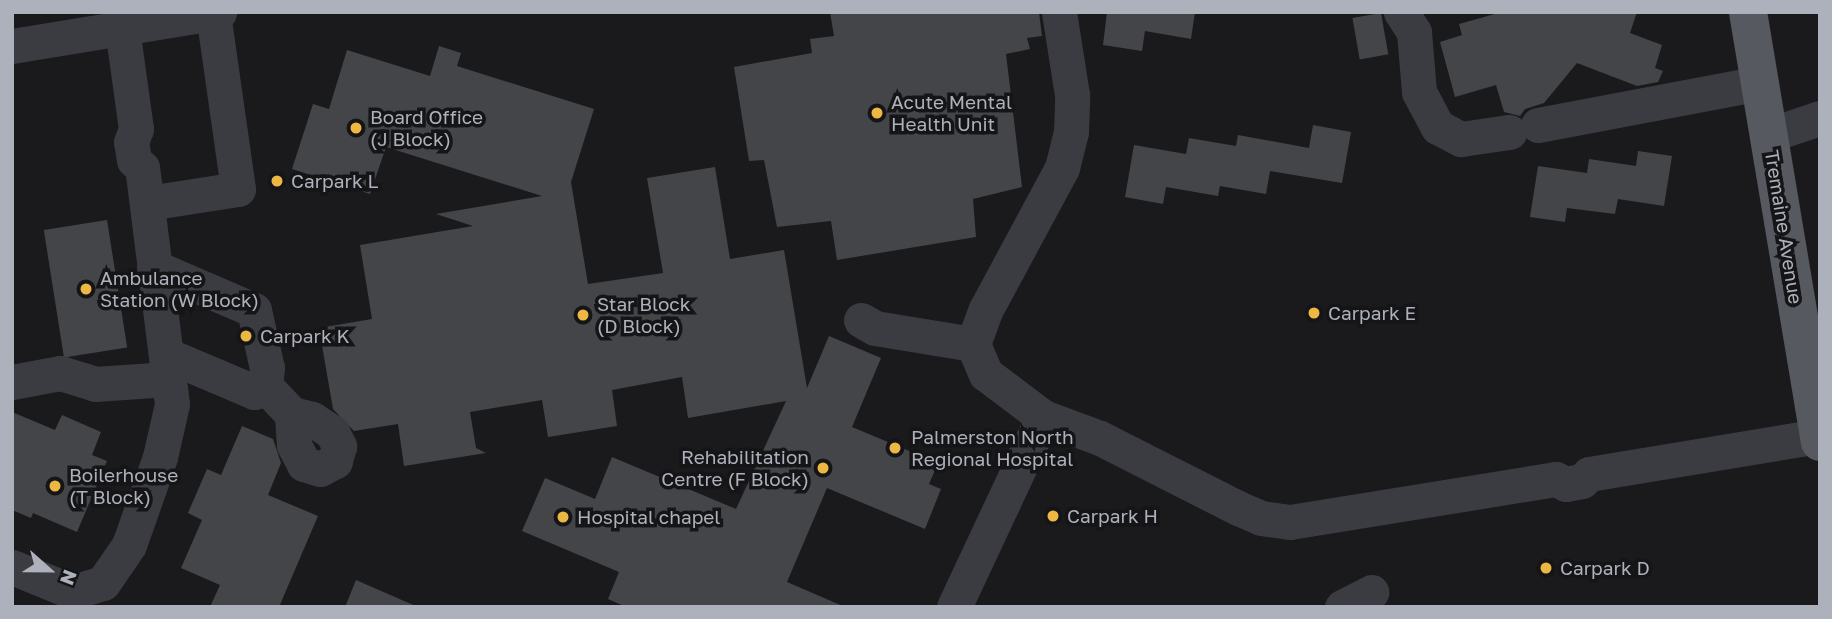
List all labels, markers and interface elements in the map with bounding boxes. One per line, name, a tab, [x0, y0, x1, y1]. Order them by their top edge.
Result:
place label: Acute Mental Health Unit	[891, 91, 1012, 135]
marker: Acute Mental Health Unit	[869, 105, 885, 121]
place label: Board Office (J Block)	[370, 106, 483, 150]
marker: Board Office (J Block)	[348, 120, 364, 136]
street label: Tremaine Avenue	[1761, 148, 1807, 306]
place label: Carpark L	[291, 170, 378, 192]
marker: Carpark L	[269, 173, 285, 189]
place label: Ambulance Station (W Block)	[100, 267, 259, 311]
marker: Ambulance Station (W Block)	[78, 281, 94, 297]
place label: Star Block (D Block)	[597, 293, 690, 337]
place label: Carpark E	[1328, 302, 1416, 324]
marker: Carpark E	[1306, 305, 1322, 321]
marker: Star Block (D Block)	[575, 307, 591, 323]
place label: Carpark K	[260, 325, 349, 347]
marker: Carpark K	[238, 328, 254, 344]
place label: Palmerston North Regional Hospital	[911, 426, 1074, 470]
marker: Palmerston North Regional Hospital	[885, 438, 905, 458]
place label: Rehabilitation Centre (F Block)	[661, 446, 809, 490]
marker: Rehabilitation Centre (F Block)	[815, 460, 831, 476]
place label: Boilerhouse (T Block)	[69, 464, 178, 508]
marker: Boilerhouse (T Block)	[47, 478, 63, 494]
place label: Carpark H	[1067, 505, 1158, 527]
place label: Hospital chapel	[577, 506, 720, 528]
marker: Carpark H	[1045, 508, 1061, 524]
marker: Hospital chapel	[555, 509, 571, 525]
north arrow	[14, 535, 84, 605]
place label: Carpark D	[1560, 557, 1650, 579]
marker: Carpark D	[1538, 560, 1554, 576]
text: N	[56, 567, 82, 589]

